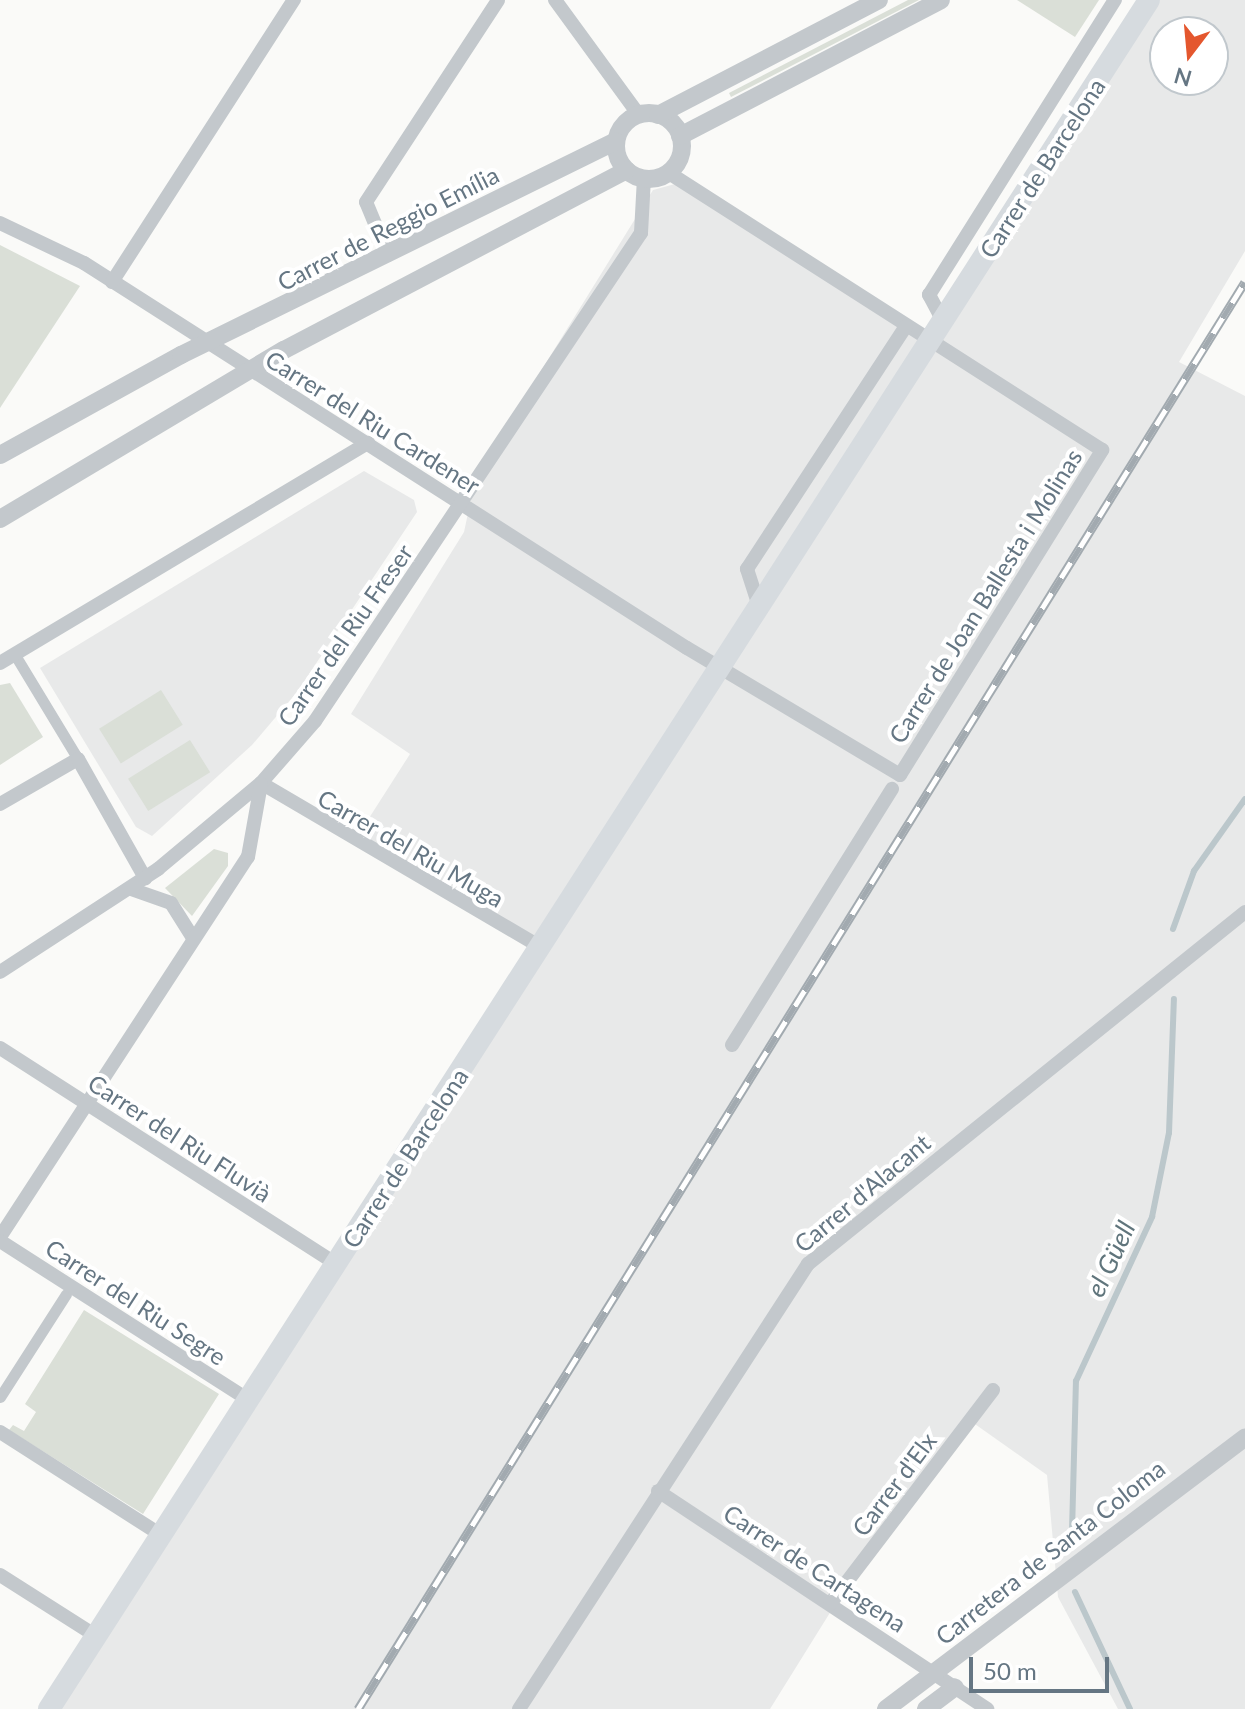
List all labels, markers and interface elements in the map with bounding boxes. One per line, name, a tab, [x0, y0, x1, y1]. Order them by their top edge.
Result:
north arrow	[1149, 16, 1229, 96]
text: N	[1171, 62, 1195, 93]
street label: Carrer de Barcelona	[973, 73, 1111, 263]
street label: Carrer de Reggio Emília	[272, 160, 504, 296]
street label: Carrer del Riu Cardener	[260, 344, 486, 500]
street label: Carrer de Joan Ballesta i Molinas	[882, 443, 1088, 749]
street label: Carrer del Riu Freser	[271, 538, 419, 732]
street label: Carrer del Riu Muga	[313, 783, 509, 913]
street label: Carrer de Barcelona	[336, 1063, 474, 1253]
street label: Carrer del Riu Fluvià	[83, 1068, 277, 1208]
street label: Carrer d'Alacant	[788, 1128, 936, 1258]
water label: el Güell	[1080, 1216, 1142, 1302]
street label: Carrer del Riu Segre	[40, 1233, 232, 1371]
street label: Carrer d'Elx	[846, 1427, 942, 1541]
street label: Carretera de Santa Coloma	[930, 1454, 1170, 1650]
street label: Carrer de Cartagena	[718, 1498, 912, 1638]
scale bar	[973, 1641, 1113, 1691]
text: 50 m	[983, 1656, 1037, 1685]

